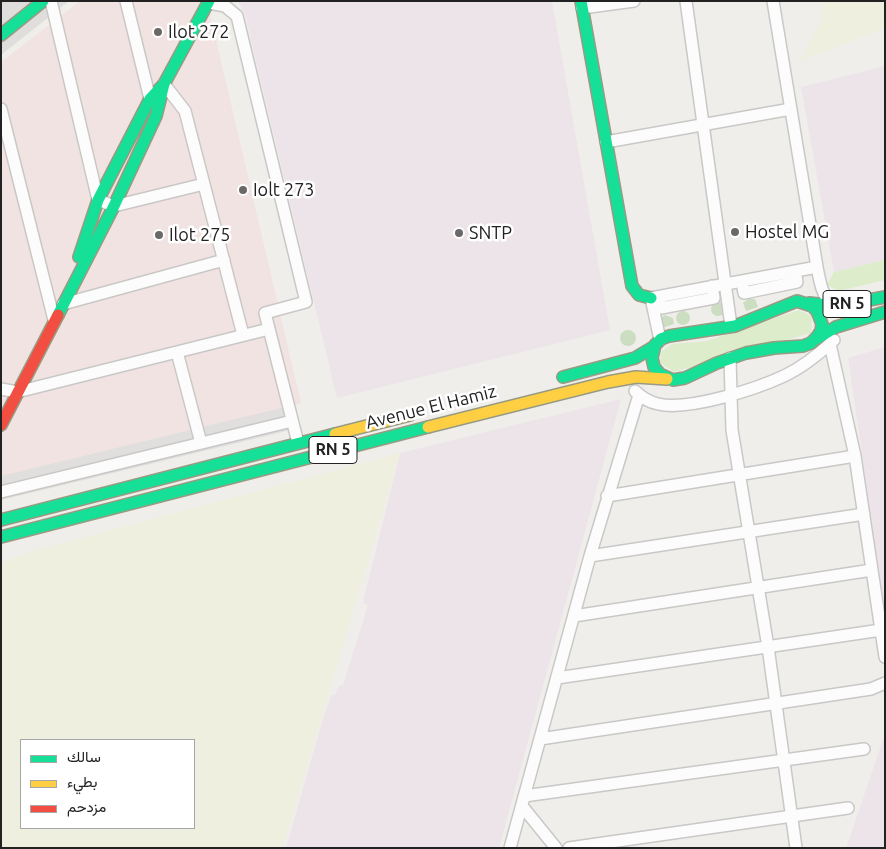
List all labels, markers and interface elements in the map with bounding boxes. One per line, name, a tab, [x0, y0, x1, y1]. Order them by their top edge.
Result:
place label: Ilot 272	[168, 21, 230, 43]
marker: Ilot 272	[152, 26, 164, 38]
place label: Iolt 273	[253, 179, 315, 201]
marker: Iolt 273	[237, 184, 249, 196]
place label: Hostel MG	[745, 221, 829, 243]
place label: SNTP	[469, 222, 512, 244]
place label: Ilot 275	[169, 224, 231, 246]
marker: Hostel MG	[729, 226, 741, 238]
marker: SNTP	[453, 227, 465, 239]
marker: Ilot 275	[153, 229, 165, 241]
road number: RN 5	[823, 290, 871, 318]
street label: Avenue El Hamiz	[364, 380, 498, 434]
road number: RN 5	[309, 436, 357, 464]
legend	[20, 739, 195, 829]
text: سالك	[67, 748, 101, 765]
text: بطيء	[67, 773, 97, 790]
text: مزدحم	[67, 798, 106, 815]

